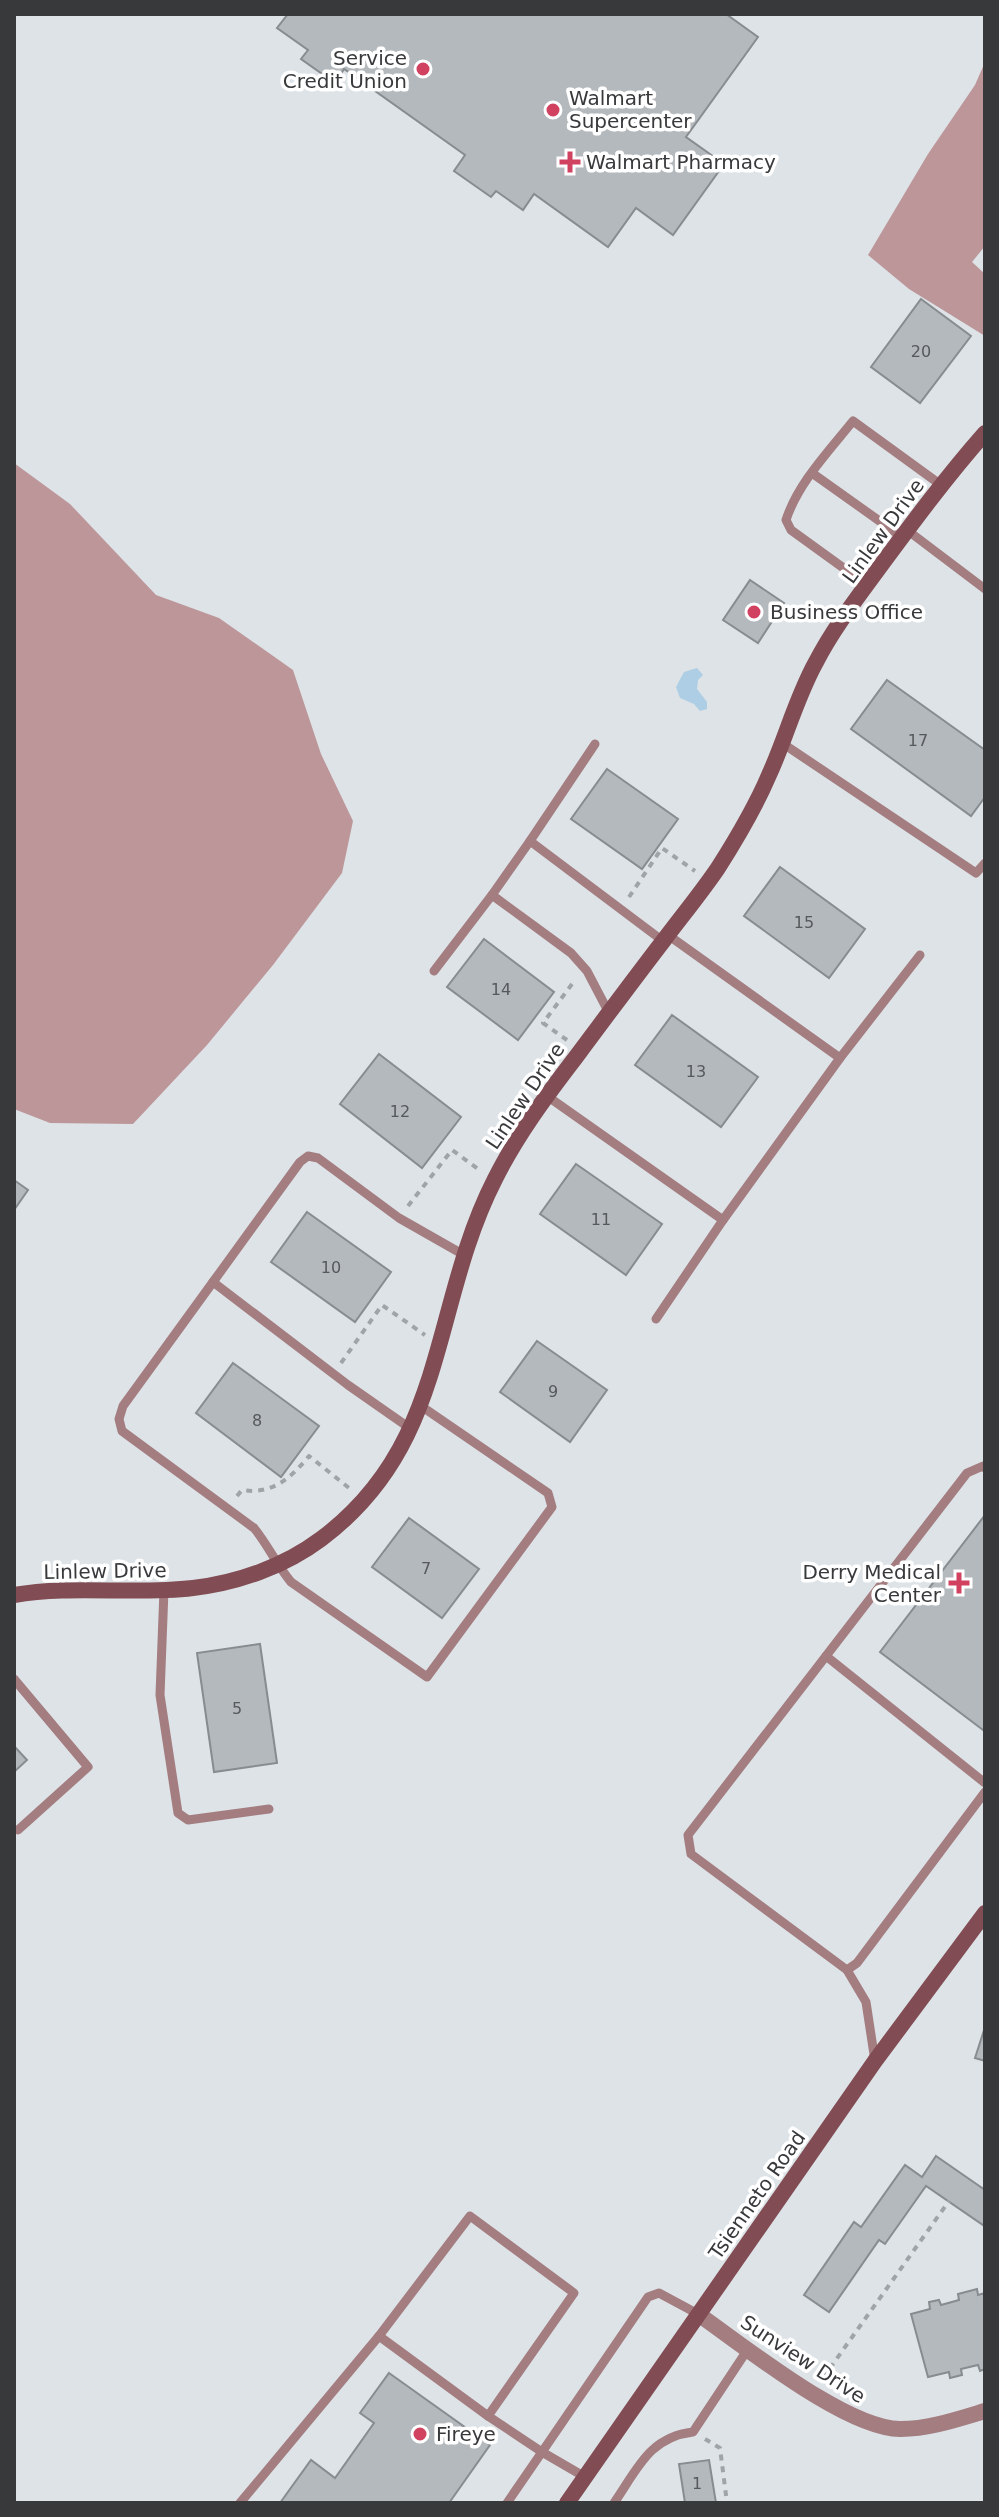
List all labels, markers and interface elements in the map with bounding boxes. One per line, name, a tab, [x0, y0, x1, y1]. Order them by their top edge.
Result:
place label: Service Credit Union	[283, 46, 407, 93]
marker: Service Credit Union	[414, 60, 432, 78]
place label: Walmart Supercenter	[569, 86, 692, 133]
marker: Walmart Supercenter	[544, 101, 562, 119]
place label: Walmart Pharmacy	[586, 150, 776, 174]
marker: Walmart Pharmacy	[561, 153, 579, 171]
house number: 20	[911, 342, 931, 361]
street label: Linlew Drive	[837, 474, 929, 588]
place label: Business Office	[770, 600, 923, 624]
marker: Business Office	[745, 603, 763, 621]
house number: 17	[908, 731, 928, 750]
house number: 15	[794, 913, 814, 932]
house number: 14	[491, 980, 511, 999]
street label: Linlew Drive	[481, 1038, 569, 1154]
house number: 13	[686, 1062, 706, 1081]
house number: 12	[390, 1102, 410, 1121]
house number: 11	[591, 1210, 611, 1229]
house number: 10	[321, 1258, 341, 1277]
house number: 9	[548, 1382, 558, 1401]
house number: 8	[252, 1411, 262, 1430]
street label: Linlew Drive	[43, 1558, 167, 1584]
house number: 7	[421, 1559, 431, 1578]
place label: Derry Medical Center	[802, 1560, 942, 1607]
marker: Derry Medical Center	[948, 1572, 970, 1594]
house number: 5	[232, 1699, 242, 1718]
street label: Tsienneto Road	[703, 2126, 810, 2265]
street label: Sunview Drive	[736, 2310, 870, 2408]
place label: Fireye	[436, 2422, 496, 2446]
marker: Fireye	[411, 2425, 429, 2443]
house number: 1	[692, 2474, 702, 2493]

